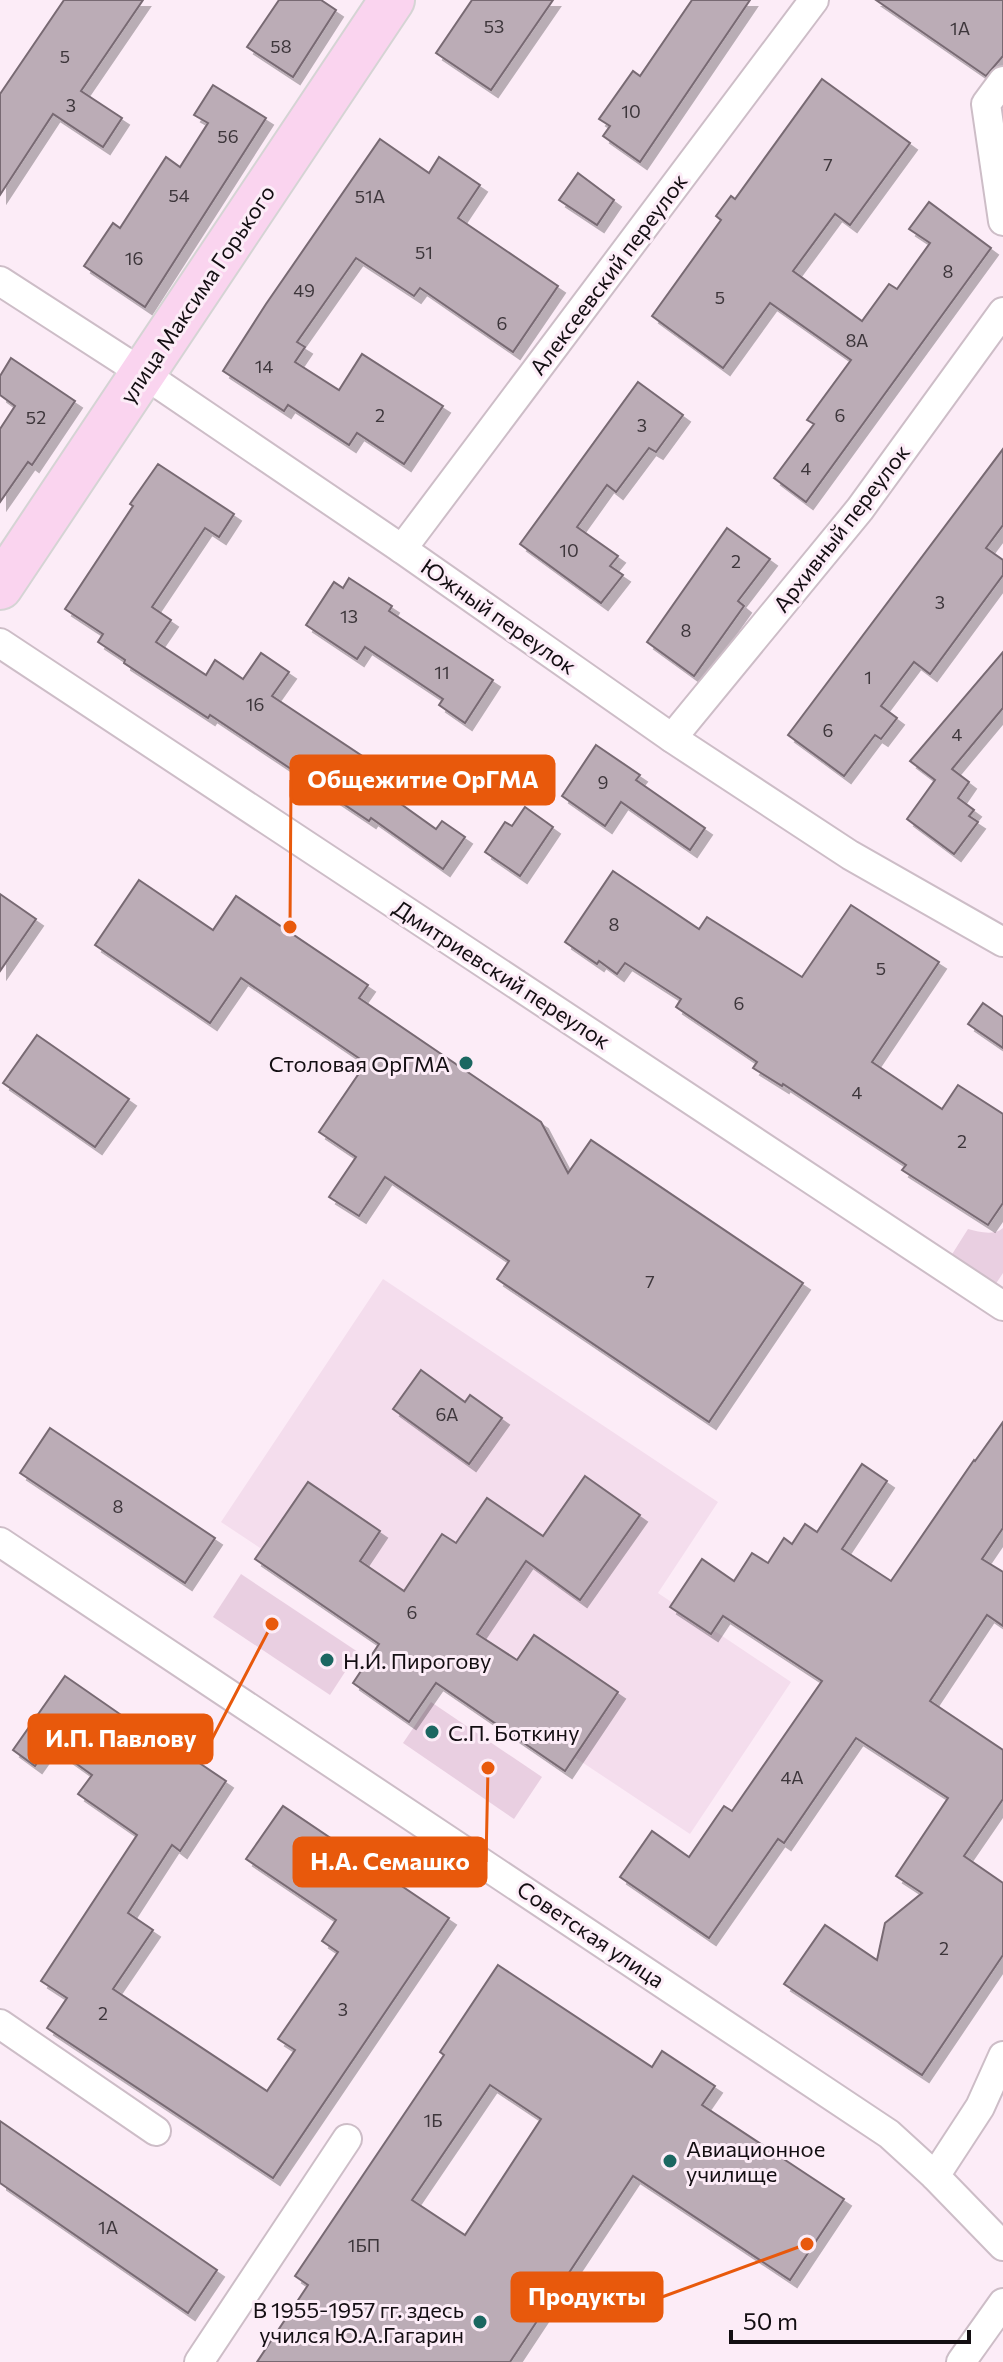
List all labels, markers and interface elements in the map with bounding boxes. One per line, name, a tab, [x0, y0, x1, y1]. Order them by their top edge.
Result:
house number: 53	[484, 15, 504, 37]
house number: 1А	[950, 17, 970, 39]
house number: 58	[270, 35, 292, 57]
house number: 5	[60, 45, 70, 67]
house number: 3	[66, 94, 76, 116]
house number: 10	[621, 100, 641, 122]
house number: 56	[217, 125, 239, 147]
house number: 7	[823, 153, 833, 175]
street label: Алексеевский переулок	[523, 168, 693, 380]
street label: улица Максима Горького	[114, 180, 280, 408]
house number: 54	[168, 184, 190, 206]
house number: 51А	[355, 185, 385, 207]
house number: 51	[415, 241, 433, 263]
house number: 16	[125, 247, 143, 269]
house number: 8	[943, 260, 954, 282]
house number: 49	[293, 279, 315, 301]
house number: 5	[715, 286, 725, 308]
house number: 6	[497, 312, 507, 334]
house number: 8А	[846, 329, 868, 351]
house number: 14	[255, 355, 273, 377]
house number: 2	[375, 404, 385, 426]
house number: 6	[835, 404, 845, 426]
house number: 52	[26, 406, 46, 428]
house number: 3	[637, 414, 647, 436]
street label: Архивный переулок	[767, 439, 915, 617]
house number: 4	[801, 457, 812, 479]
house number: 10	[559, 539, 579, 561]
house number: 2	[731, 550, 741, 572]
street label: Южный переулок	[416, 552, 582, 680]
house number: 3	[935, 591, 945, 613]
house number: 13	[340, 605, 358, 627]
house number: 8	[681, 619, 692, 641]
house number: 11	[434, 661, 450, 683]
house number: 1	[864, 666, 872, 688]
house number: 16	[246, 693, 264, 715]
house number: 6	[823, 719, 833, 741]
house number: 4	[952, 723, 963, 745]
callout: Общежитие ОрГМА	[291, 756, 554, 804]
text: Общежитие ОрГМА	[307, 764, 539, 793]
house number: 9	[598, 771, 608, 793]
street label: Дмитриевский переулок	[388, 894, 616, 1054]
house number: 8	[609, 913, 620, 935]
house number: 5	[876, 957, 886, 979]
house number: 6	[734, 992, 744, 1014]
place label: Столовая ОрГМА	[269, 1050, 450, 1077]
marker: Столовая ОрГМА	[457, 1054, 475, 1072]
house number: 4	[852, 1081, 863, 1103]
house number: 2	[957, 1130, 967, 1152]
house number: 7	[645, 1270, 655, 1292]
house number: 6А	[436, 1403, 458, 1425]
house number: 8	[113, 1495, 124, 1517]
house number: 6	[407, 1601, 417, 1623]
place label: Н.И. Пирогову	[343, 1647, 491, 1674]
marker: Н.И. Пирогову	[318, 1651, 336, 1669]
callout: И.П. Павлову	[29, 1715, 212, 1763]
place label: С.П. Боткину	[448, 1719, 580, 1746]
text: И.П. Павлову	[45, 1723, 197, 1752]
marker: С.П. Боткину	[423, 1723, 441, 1741]
house number: 4А	[780, 1766, 804, 1788]
callout: Н.А. Семашко	[294, 1838, 486, 1886]
text: Н.А. Семашко	[310, 1846, 470, 1875]
street label: Советская улица	[512, 1875, 670, 1993]
house number: 2	[939, 1937, 949, 1959]
house number: 3	[338, 1998, 348, 2020]
house number: 2	[98, 2002, 108, 2024]
house number: 1Б	[424, 2109, 442, 2131]
place label: Авиационное училище	[686, 2135, 825, 2187]
marker: Авиационное училище	[661, 2152, 679, 2170]
house number: 1А	[98, 2216, 118, 2238]
house number: 1БП	[348, 2234, 380, 2256]
callout: Продукты	[512, 2273, 662, 2321]
text: Продукты	[528, 2281, 646, 2310]
scale bar	[731, 2294, 969, 2344]
place label: В 1955-1957 гг. здесь учился Ю.А.Гагарин	[253, 2296, 464, 2348]
text: 50 m	[743, 2306, 798, 2335]
marker: В 1955-1957 гг. здесь учился Ю.А.Гагарин	[471, 2313, 489, 2331]

